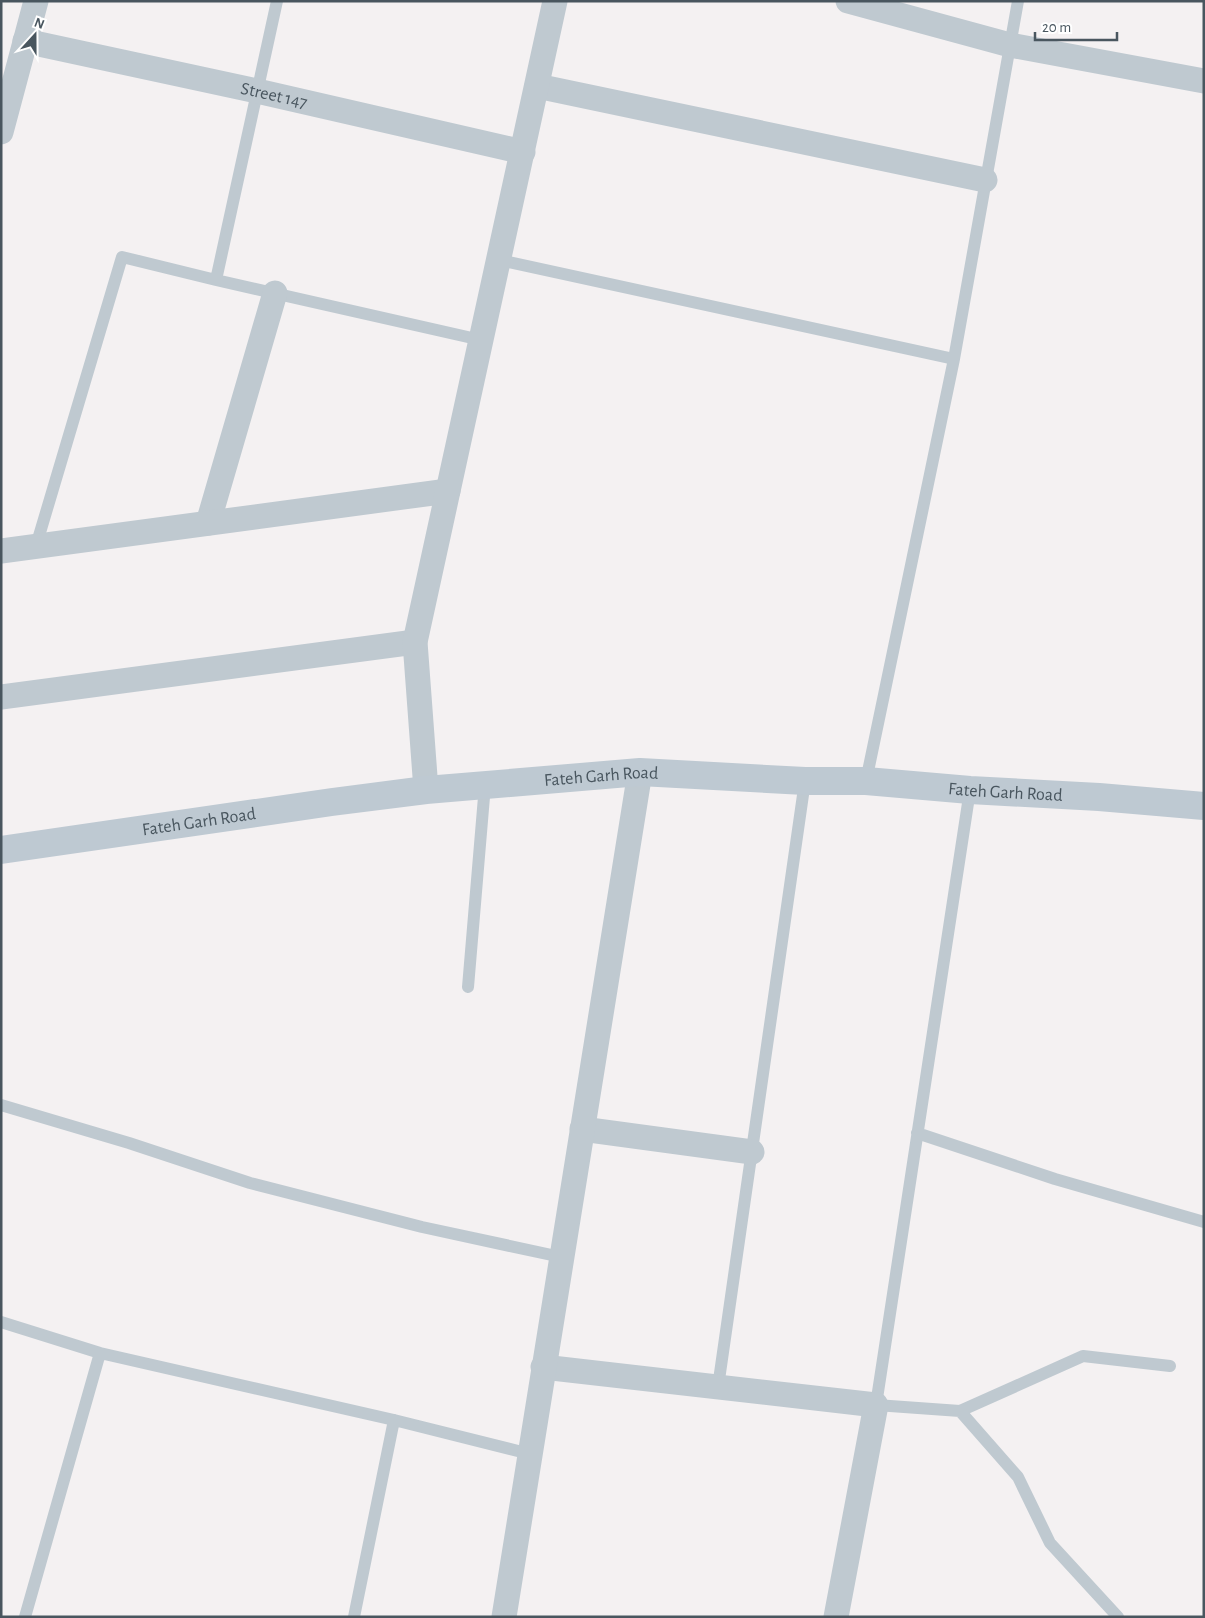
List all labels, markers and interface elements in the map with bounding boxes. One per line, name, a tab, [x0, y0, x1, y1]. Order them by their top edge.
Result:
north arrow	[10, 10, 60, 60]
scale bar	[1035, 10, 1118, 42]
text: N	[32, 16, 46, 32]
text: 20 m	[1042, 20, 1071, 35]
street label: Street 147	[239, 80, 309, 112]
street label: Fateh Garh Road	[543, 764, 659, 790]
street label: Fateh Garh Road	[947, 780, 1063, 805]
street label: Fateh Garh Road	[141, 805, 257, 839]

